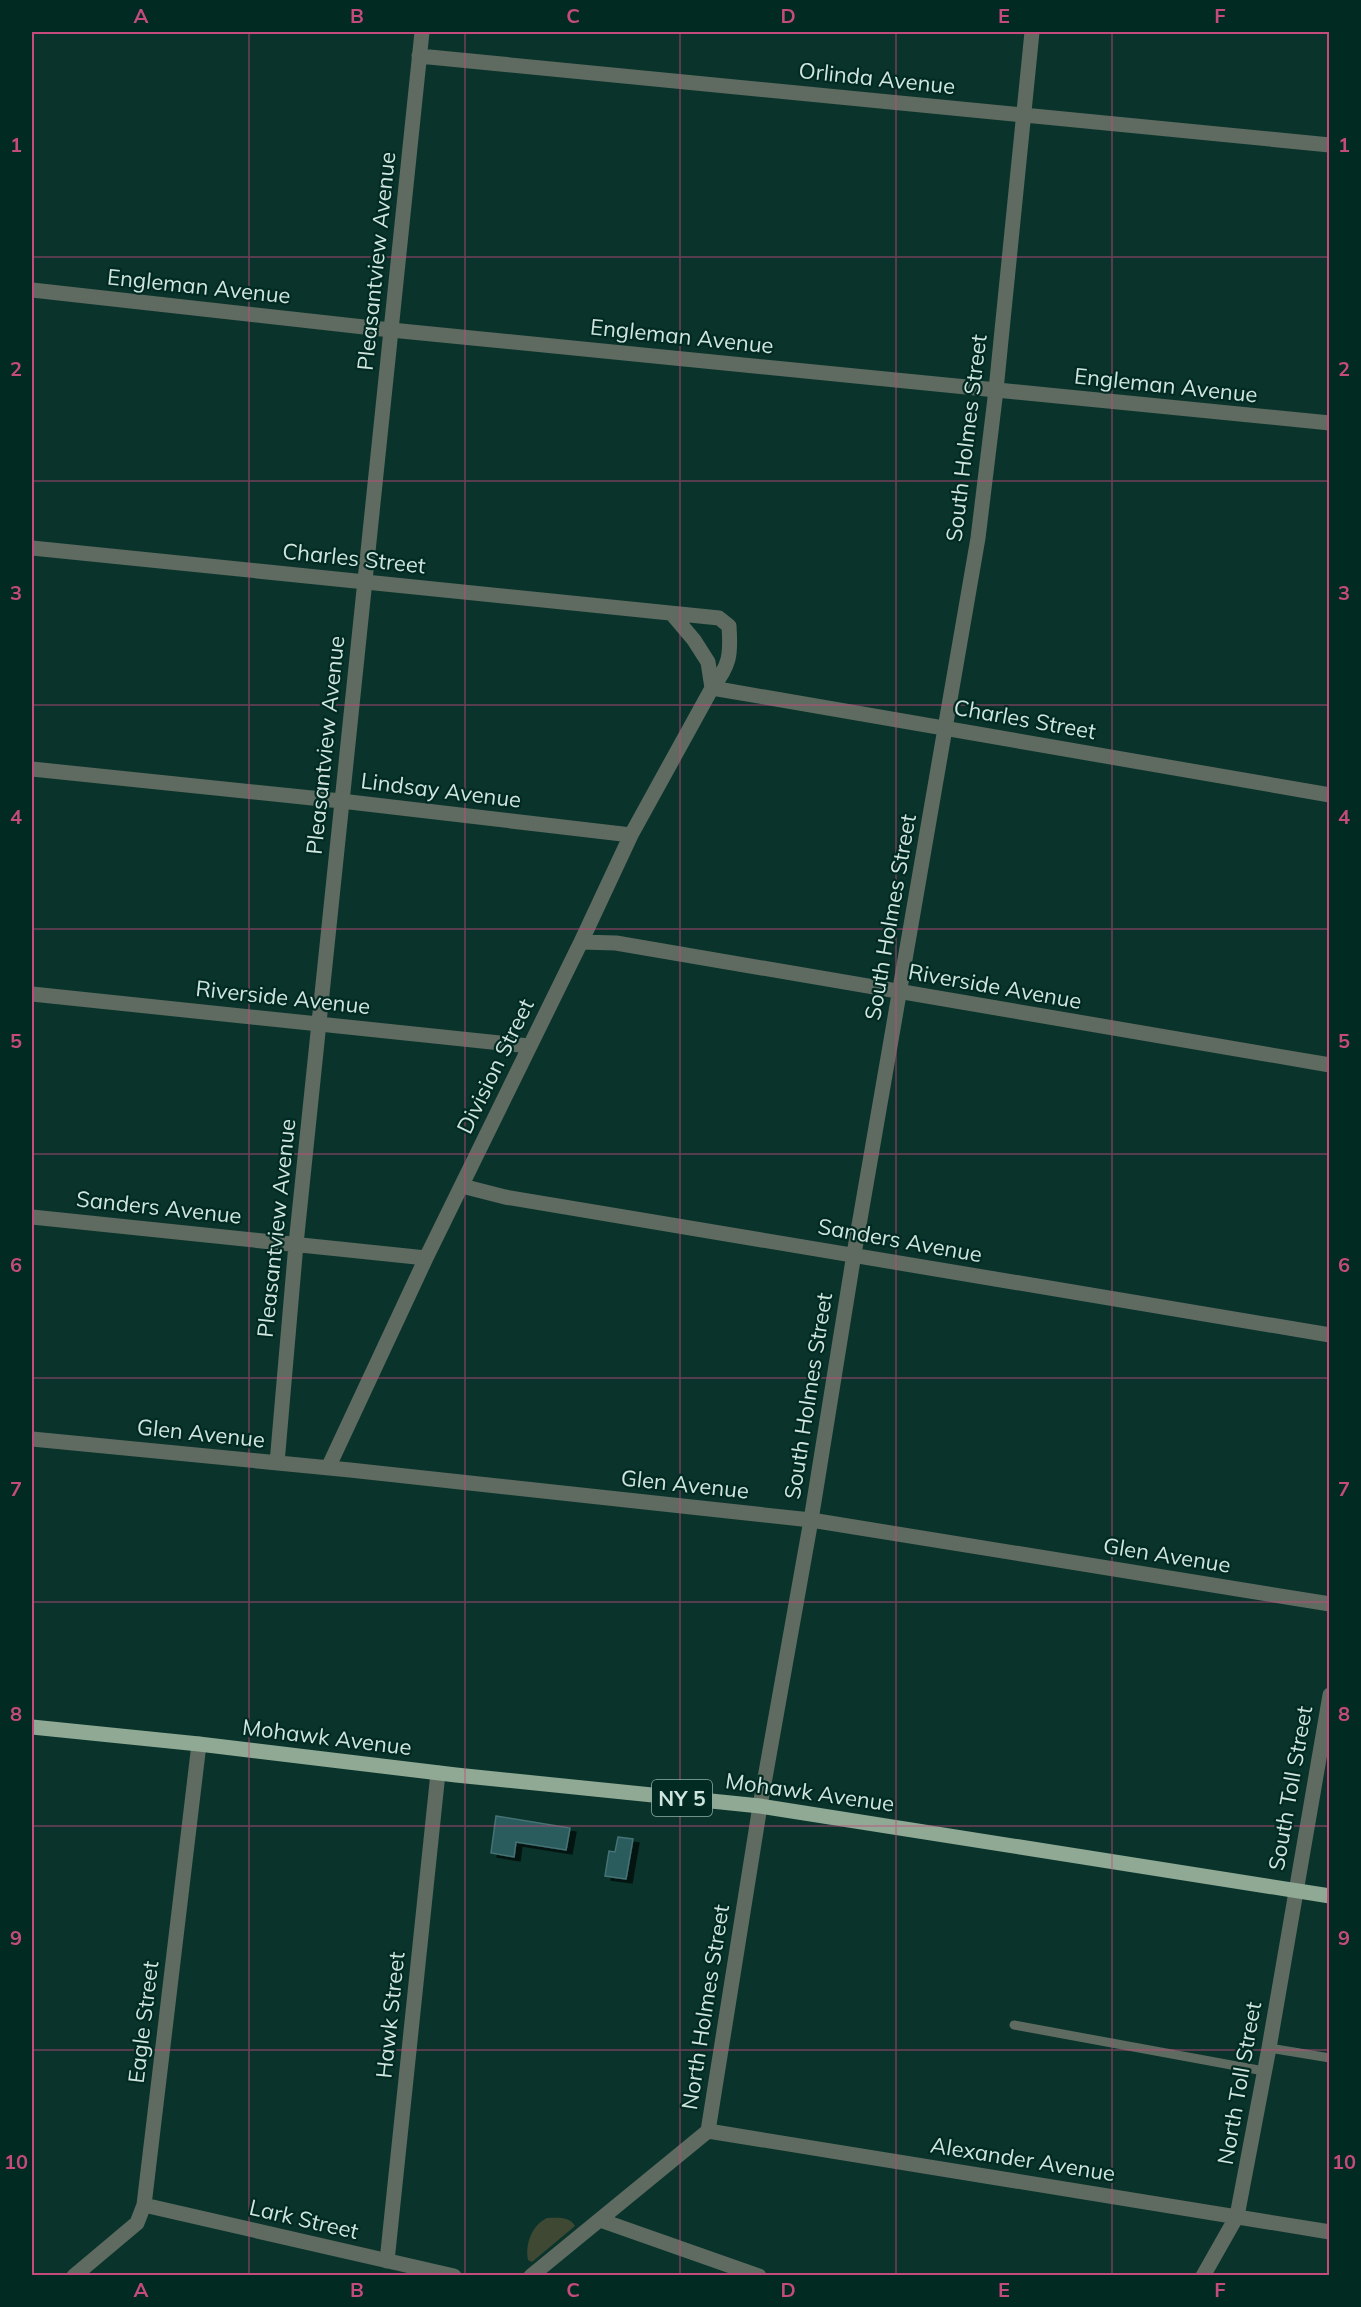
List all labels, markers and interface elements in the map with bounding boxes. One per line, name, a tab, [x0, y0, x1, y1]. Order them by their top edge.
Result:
text: A	[134, 3, 149, 28]
text: B	[350, 3, 364, 28]
text: C	[566, 3, 580, 28]
text: D	[780, 3, 796, 28]
text: E	[998, 3, 1010, 28]
text: F	[1214, 3, 1226, 28]
street label: Orlinda Avenue	[797, 56, 957, 100]
text: 1	[10, 132, 22, 157]
text: 1	[1338, 132, 1350, 157]
street label: Pleasantview Avenue	[351, 150, 401, 372]
street label: Engleman Avenue	[106, 262, 292, 310]
street label: Engleman Avenue	[589, 312, 775, 360]
street label: South Holmes Street	[939, 332, 993, 543]
text: 2	[10, 356, 22, 381]
text: 2	[1338, 356, 1350, 381]
street label: Engleman Avenue	[1073, 361, 1259, 409]
street label: Charles Street	[281, 537, 427, 579]
text: 3	[10, 580, 22, 605]
text: 3	[1338, 580, 1350, 605]
street label: Pleasantview Avenue	[300, 634, 350, 856]
street label: Charles Street	[952, 693, 1099, 745]
street label: Lindsay Avenue	[359, 766, 523, 814]
text: 4	[10, 804, 22, 829]
text: 4	[1338, 804, 1350, 829]
street label: South Holmes Street	[858, 812, 922, 1022]
street label: Riverside Avenue	[906, 957, 1084, 1015]
street label: Riverside Avenue	[194, 974, 372, 1020]
street label: Division Street	[450, 994, 540, 1138]
text: 5	[10, 1028, 22, 1053]
text: 5	[1338, 1028, 1350, 1053]
street label: Pleasantview Avenue	[251, 1117, 301, 1339]
street label: Sanders Avenue	[75, 1184, 243, 1230]
street label: Sanders Avenue	[816, 1212, 984, 1268]
text: 6	[10, 1252, 22, 1277]
text: 6	[1338, 1252, 1350, 1277]
street label: South Holmes Street	[778, 1290, 838, 1501]
street label: Glen Avenue	[136, 1412, 266, 1454]
street label: Glen Avenue	[620, 1463, 750, 1505]
text: 7	[10, 1476, 22, 1501]
text: 7	[1338, 1476, 1350, 1501]
street label: Glen Avenue	[1101, 1531, 1233, 1579]
text: 8	[10, 1701, 22, 1726]
text: 8	[1338, 1701, 1350, 1726]
street label: South Toll Street	[1262, 1703, 1318, 1872]
street label: Mohawk Avenue	[241, 1713, 413, 1761]
street label: Mohawk Avenue	[724, 1766, 896, 1818]
road number: NY 5	[652, 1780, 712, 1816]
street label: North Holmes Street	[675, 1902, 735, 2112]
text: 9	[10, 1925, 22, 1950]
text: 9	[1338, 1925, 1350, 1950]
street label: Hawk Street	[369, 1950, 411, 2080]
street label: Eagle Street	[122, 1959, 164, 2085]
street label: North Toll Street	[1211, 1999, 1267, 2167]
street label: Alexander Avenue	[929, 2131, 1117, 2187]
text: 10	[4, 2149, 28, 2174]
text: 10	[1332, 2149, 1356, 2174]
street label: Lark Street	[247, 2193, 362, 2245]
text: A	[134, 2277, 149, 2302]
text: B	[350, 2277, 364, 2302]
text: C	[566, 2277, 580, 2302]
text: D	[780, 2277, 796, 2302]
text: E	[998, 2277, 1010, 2302]
text: F	[1214, 2277, 1226, 2302]

